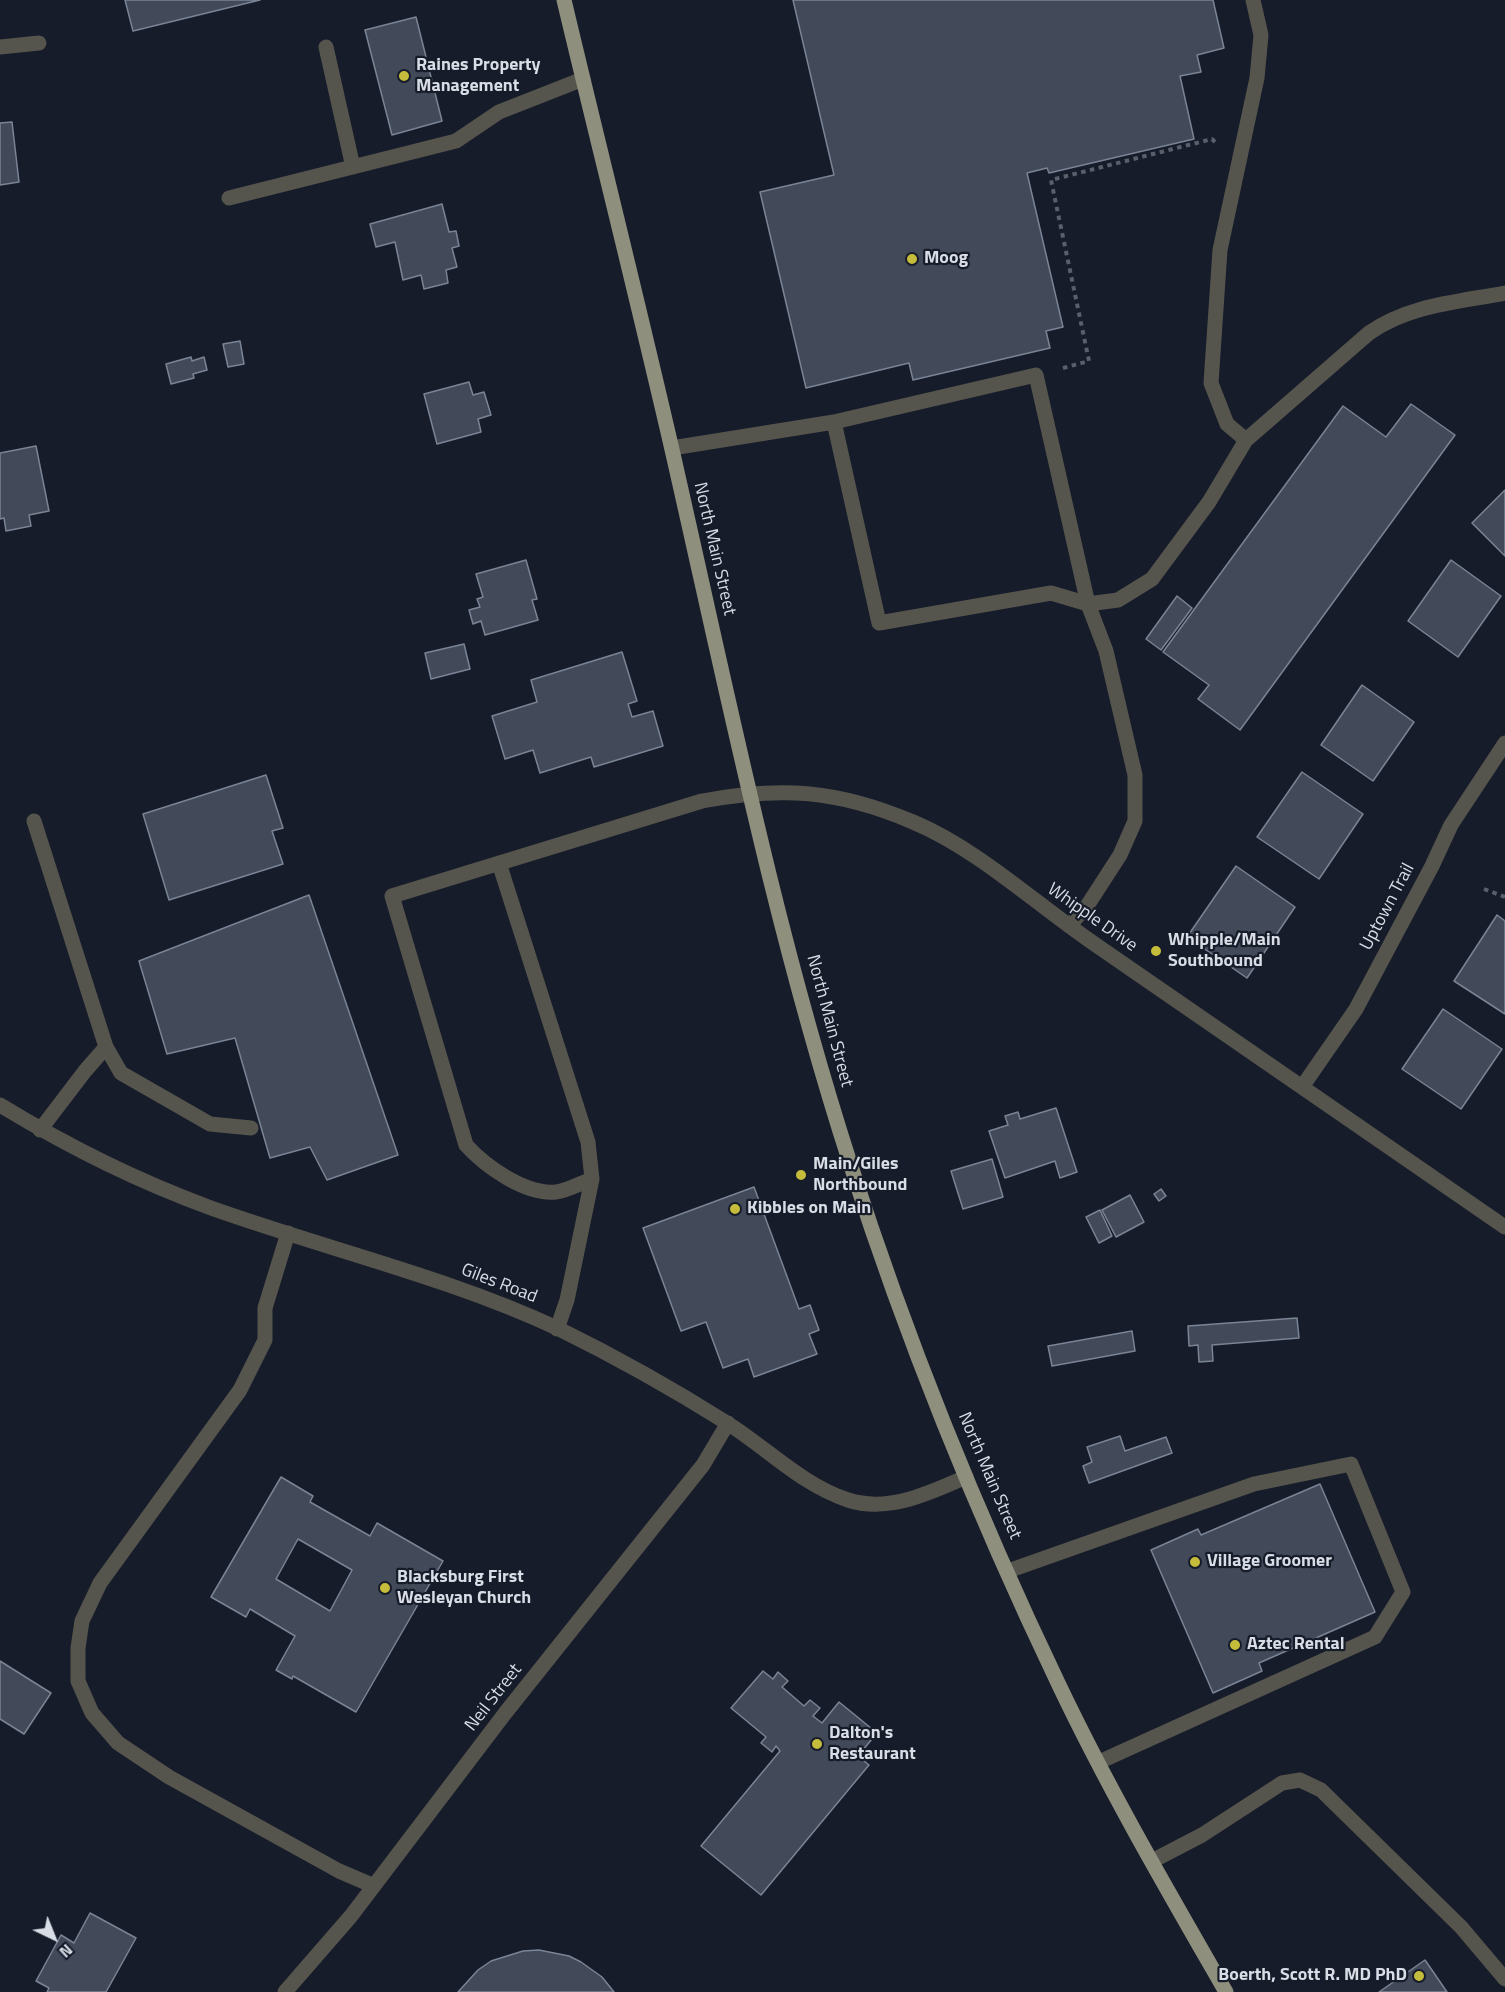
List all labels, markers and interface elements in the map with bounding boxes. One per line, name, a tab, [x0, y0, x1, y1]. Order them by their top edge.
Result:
place label: Raines Property Management	[416, 55, 541, 98]
marker: Raines Property Management	[397, 69, 411, 83]
place label: Moog	[924, 248, 968, 270]
marker: Moog	[905, 252, 919, 266]
street label: North Main Street	[688, 480, 740, 618]
street label: Uptown Trail	[1356, 860, 1420, 954]
street label: Whipple Drive	[1043, 879, 1141, 957]
place label: Whipple/Main Southbound	[1168, 930, 1281, 972]
marker: Whipple/Main Southbound	[1149, 944, 1163, 958]
street label: North Main Street	[801, 953, 857, 1089]
place label: Main/Giles Northbound	[813, 1154, 907, 1196]
marker: Main/Giles Northbound	[794, 1168, 808, 1182]
place label: Kibbles on Main	[747, 1198, 871, 1220]
marker: Kibbles on Main	[728, 1202, 742, 1216]
street label: Giles Road	[458, 1260, 540, 1308]
street label: North Main Street	[953, 1409, 1025, 1543]
place label: Village Groomer	[1207, 1551, 1332, 1573]
marker: Village Groomer	[1188, 1555, 1202, 1569]
place label: Blacksburg First Wesleyan Church	[397, 1567, 531, 1610]
marker: Blacksburg First Wesleyan Church	[378, 1581, 392, 1595]
place label: Aztec Rental	[1247, 1634, 1344, 1656]
marker: Aztec Rental	[1228, 1638, 1242, 1652]
street label: Neil Street	[461, 1660, 527, 1736]
place label: Dalton's Restaurant	[829, 1723, 916, 1766]
marker: Dalton's Restaurant	[810, 1737, 824, 1751]
north arrow	[24, 1908, 84, 1968]
text: N	[54, 1939, 79, 1964]
place label: Boerth, Scott R. MD PhD	[1218, 1965, 1407, 1987]
marker: Boerth, Scott R. MD PhD	[1412, 1969, 1426, 1983]

